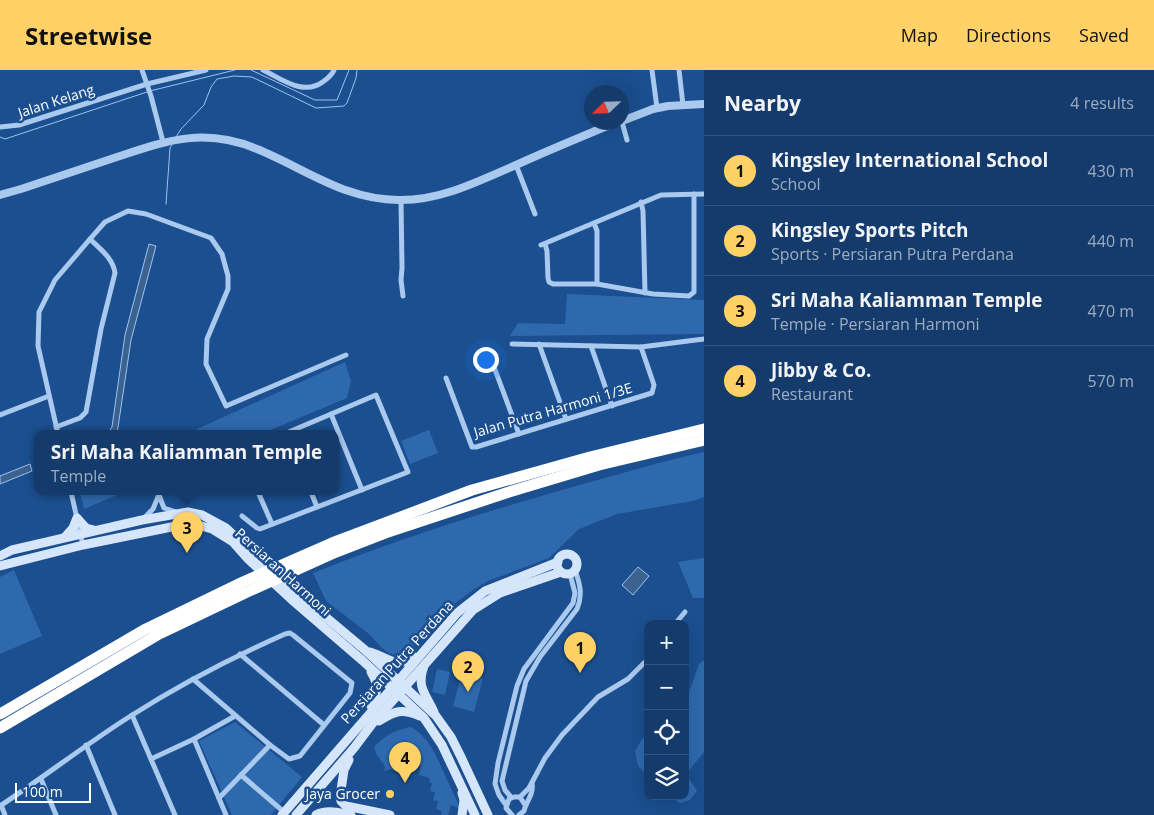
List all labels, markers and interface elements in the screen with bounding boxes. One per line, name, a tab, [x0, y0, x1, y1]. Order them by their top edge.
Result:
text: Streetwise	[25, 19, 152, 52]
text: Map	[901, 23, 938, 47]
text: Directions	[966, 23, 1051, 47]
text: Saved	[1079, 23, 1129, 47]
street label: Jalan Kelang	[13, 79, 97, 122]
north arrow	[584, 85, 629, 130]
text: Nearby	[724, 89, 801, 117]
text: 4 results	[1070, 92, 1134, 114]
text: Kingsley International School	[771, 147, 1048, 173]
text: 1	[735, 160, 745, 182]
text: 430 m	[1088, 160, 1134, 182]
text: School	[771, 173, 821, 195]
text: Kingsley Sports Pitch	[771, 217, 969, 243]
text: 2	[735, 230, 745, 252]
text: 440 m	[1088, 230, 1134, 252]
text: Sports · Persiaran Putra Perdana	[771, 243, 1014, 265]
text: Sri Maha Kaliamman Temple	[771, 287, 1042, 313]
text: 3	[735, 300, 745, 322]
text: 470 m	[1088, 300, 1134, 322]
text: Temple · Persiaran Harmoni	[771, 313, 980, 335]
your location	[473, 347, 499, 373]
text: Jibby & Co.	[771, 357, 871, 383]
text: 4	[735, 370, 745, 392]
text: 570 m	[1088, 370, 1134, 392]
street label: Jalan Putra Harmoni 1/3E	[469, 378, 634, 442]
text: Restaurant	[771, 383, 853, 405]
popup	[34, 430, 339, 495]
text: Sri Maha Kaliamman Temple	[51, 439, 322, 465]
text: Temple	[51, 465, 106, 487]
pin: 3	[171, 512, 203, 553]
street label: Persiaran Harmoni	[231, 523, 335, 620]
street label: Persiaran Putra Perdana	[336, 596, 457, 727]
map controls	[644, 620, 689, 800]
button: +	[644, 620, 689, 665]
pin: 1	[564, 632, 596, 673]
pin: 2	[452, 651, 484, 692]
button: −	[644, 665, 689, 710]
button: locate	[644, 710, 689, 755]
pin: 4	[389, 742, 421, 783]
button: layers	[644, 755, 689, 800]
scale bar	[15, 780, 91, 803]
text: 100 m	[22, 782, 63, 801]
place label: Jaya Grocer	[303, 784, 380, 803]
marker: Jaya Grocer	[384, 788, 396, 800]

